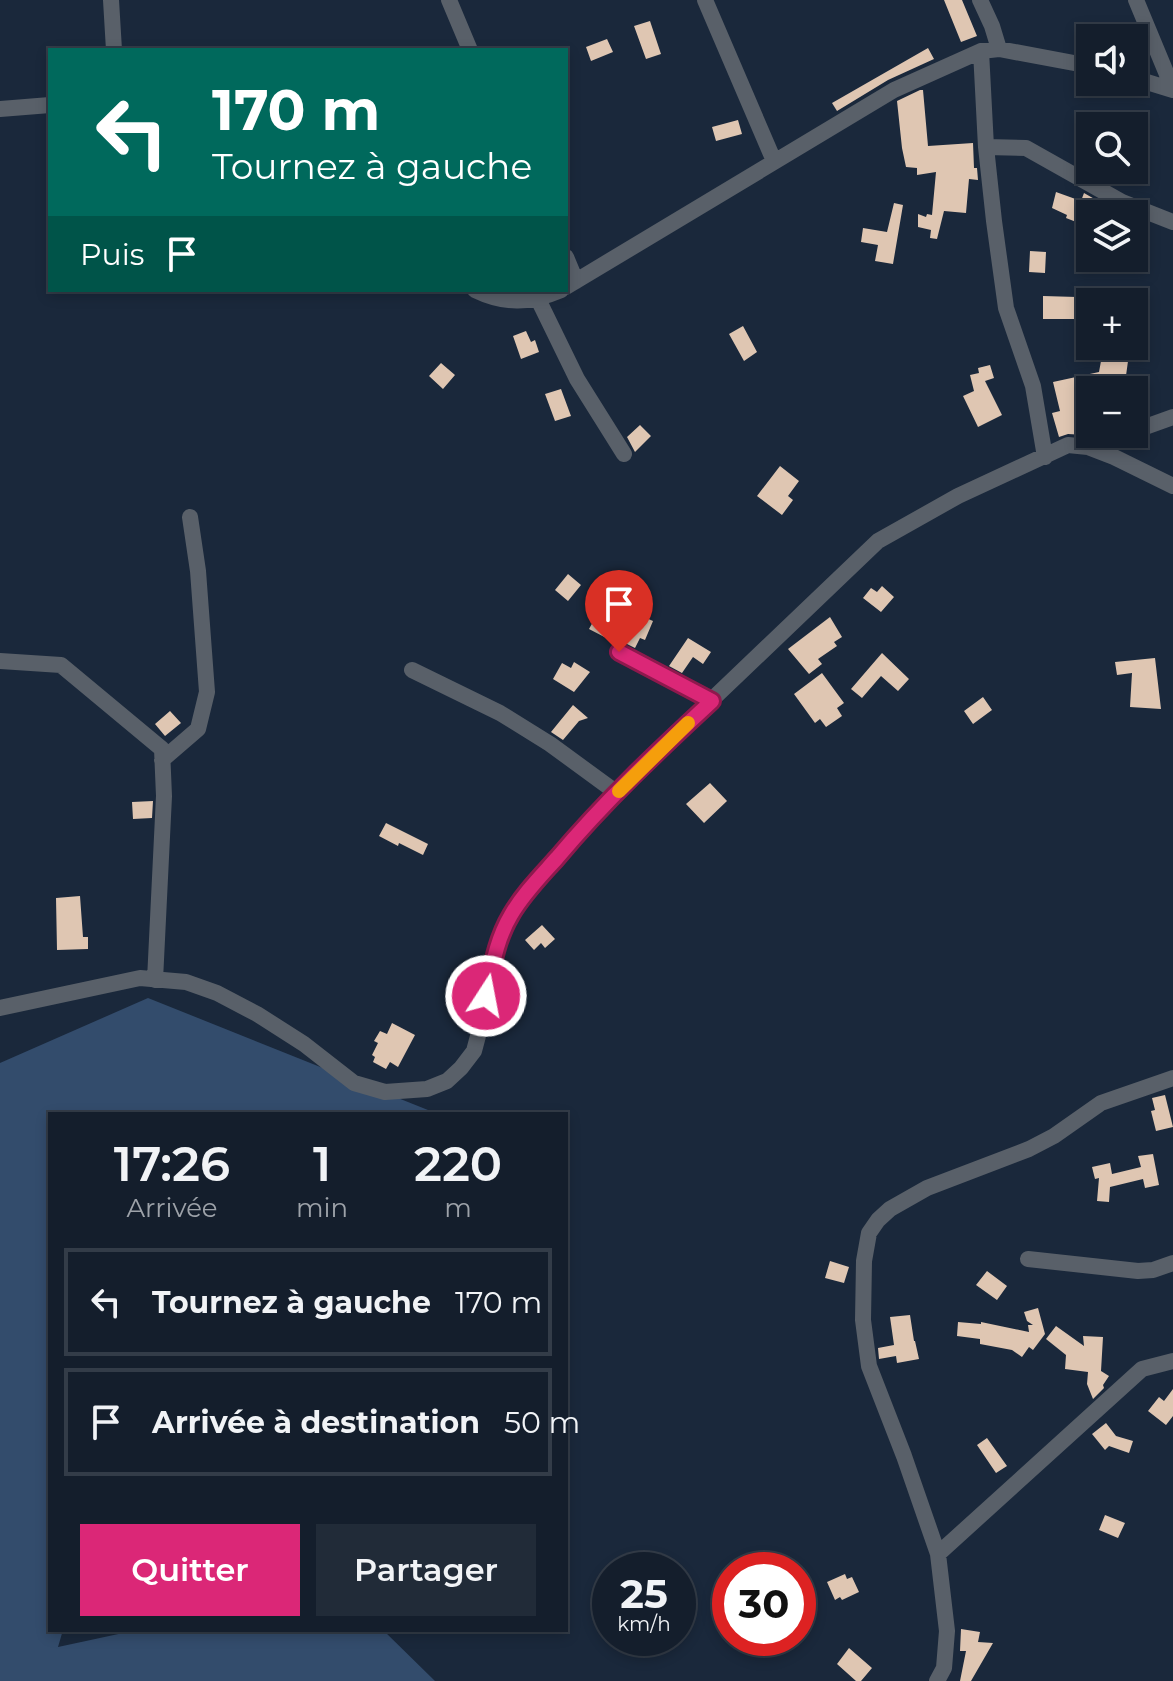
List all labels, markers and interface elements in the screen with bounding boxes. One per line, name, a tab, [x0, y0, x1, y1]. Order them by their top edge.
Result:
map controls	[1076, 24, 1148, 448]
button: sound	[1076, 24, 1148, 96]
text: 170 m	[212, 76, 380, 144]
icon: left	[80, 80, 184, 184]
button: search	[1076, 112, 1148, 184]
text: Tournez à gauche	[212, 144, 532, 188]
button: layers	[1076, 200, 1148, 272]
icon: arrive	[160, 232, 204, 276]
text: Puis	[80, 236, 144, 273]
button: +	[1076, 288, 1148, 360]
button: −	[1076, 376, 1148, 448]
pin	[585, 570, 653, 652]
icon: arrive	[597, 582, 641, 626]
position arrow	[444, 954, 528, 1038]
text: 17:26	[114, 1135, 230, 1193]
text: 1	[313, 1135, 331, 1193]
text: 220	[414, 1135, 502, 1193]
text: Arrivée	[126, 1192, 218, 1224]
text: min	[296, 1192, 348, 1224]
text: m	[444, 1192, 472, 1224]
icon: left	[84, 1280, 128, 1324]
text: Tournez à gauche	[152, 1284, 431, 1321]
text: 170 m	[455, 1284, 542, 1321]
icon: arrive	[84, 1400, 128, 1444]
text: Arrivée à destination	[152, 1404, 480, 1441]
text: 50 m	[504, 1404, 580, 1441]
button: Quitter	[80, 1524, 300, 1616]
button: Partager	[316, 1524, 536, 1616]
speed limit sign: 30	[712, 1552, 816, 1656]
text: 25	[620, 1569, 668, 1618]
text: km/h	[617, 1612, 671, 1636]

